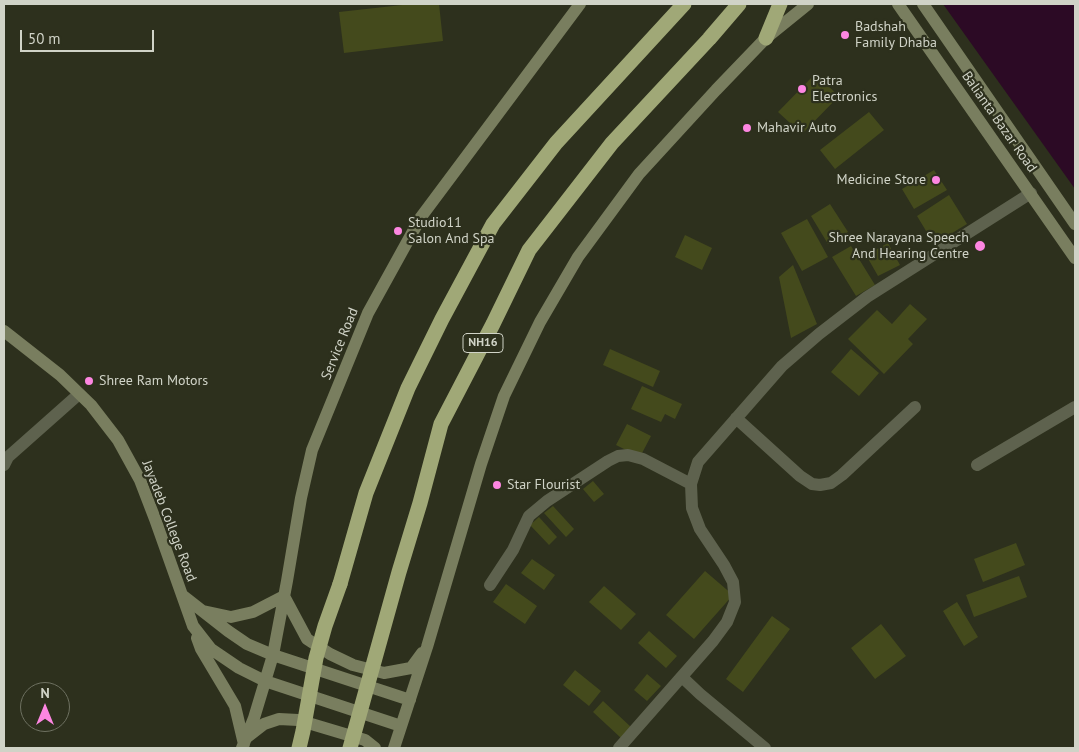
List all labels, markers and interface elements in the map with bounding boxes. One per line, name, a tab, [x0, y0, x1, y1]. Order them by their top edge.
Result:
place label: Badshah Family Dhaba	[855, 19, 937, 52]
scale bar	[22, 20, 156, 52]
text: 50 m	[28, 29, 61, 48]
marker: Badshah Family Dhaba	[839, 29, 851, 41]
street label: Balianta Bazar Road	[958, 68, 1040, 176]
place label: Patra Electronics	[812, 73, 877, 105]
marker: Patra Electronics	[796, 83, 808, 95]
place label: Mahavir Auto	[757, 120, 836, 136]
marker: Mahavir Auto	[741, 122, 753, 134]
place label: Medicine Store	[837, 172, 926, 188]
marker: Medicine Store	[930, 174, 942, 186]
place label: Studio11 Salon And Spa	[408, 215, 494, 248]
marker: Studio11 Salon And Spa	[392, 225, 404, 237]
place label: Shree Narayana Speech And Hearing Centre	[829, 230, 969, 262]
marker: Shree Narayana Speech And Hearing Centre	[973, 239, 987, 253]
street label: Service Road	[318, 305, 362, 383]
road number: NH16	[463, 333, 503, 352]
place label: Shree Ram Motors	[99, 373, 208, 389]
marker: Shree Ram Motors	[83, 375, 95, 387]
street label: Jayadeb College Road	[138, 458, 200, 584]
place label: Star Flourist	[507, 477, 580, 493]
marker: Star Flourist	[491, 479, 503, 491]
north arrow	[20, 682, 70, 732]
text: N	[40, 684, 50, 702]

